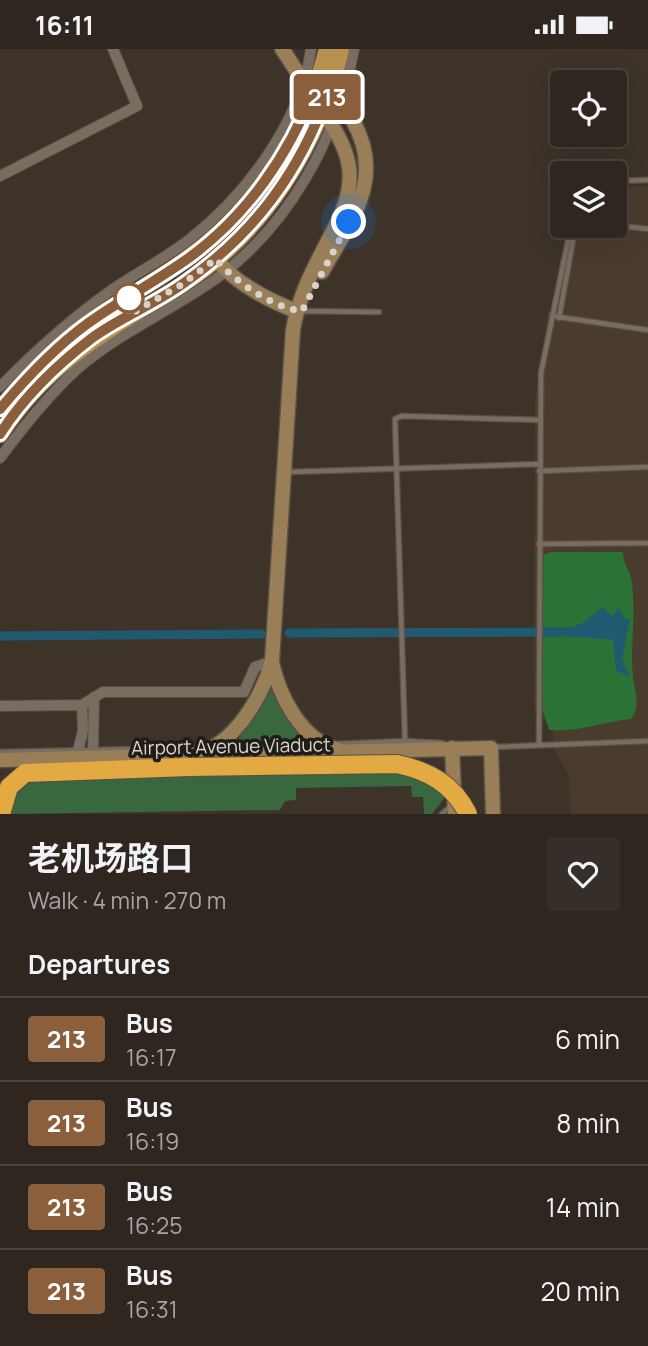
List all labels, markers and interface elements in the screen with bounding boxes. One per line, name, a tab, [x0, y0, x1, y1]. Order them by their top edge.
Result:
text: 16:11	[35, 7, 94, 43]
map controls	[550, 70, 627, 238]
button: locate	[550, 70, 627, 147]
line badge: 213	[287, 74, 367, 120]
text: 213	[308, 80, 346, 113]
button: layers	[550, 161, 627, 238]
your location	[331, 204, 366, 239]
unlabelled marker	[114, 283, 144, 313]
street label: Airport Avenue Viaduct	[131, 731, 331, 761]
text: 老机场路口	[28, 835, 193, 880]
button: heart	[546, 837, 620, 911]
text: Walk · 4 min · 270 m	[28, 884, 226, 916]
text: Departures	[28, 946, 170, 982]
text: Bus	[126, 1005, 173, 1041]
text: 6 min	[555, 1021, 620, 1057]
text: 213	[47, 1022, 86, 1055]
text: 16:17	[126, 1041, 177, 1073]
text: Bus	[126, 1089, 173, 1125]
text: 8 min	[556, 1105, 620, 1141]
text: 213	[47, 1106, 86, 1139]
text: 16:19	[126, 1125, 179, 1157]
text: Bus	[126, 1173, 173, 1209]
text: 14 min	[546, 1189, 620, 1225]
text: 213	[47, 1190, 86, 1223]
text: 16:25	[126, 1209, 183, 1241]
text: Bus	[126, 1257, 173, 1293]
text: 20 min	[541, 1273, 620, 1309]
text: 213	[47, 1274, 86, 1307]
text: 16:31	[126, 1293, 178, 1325]

